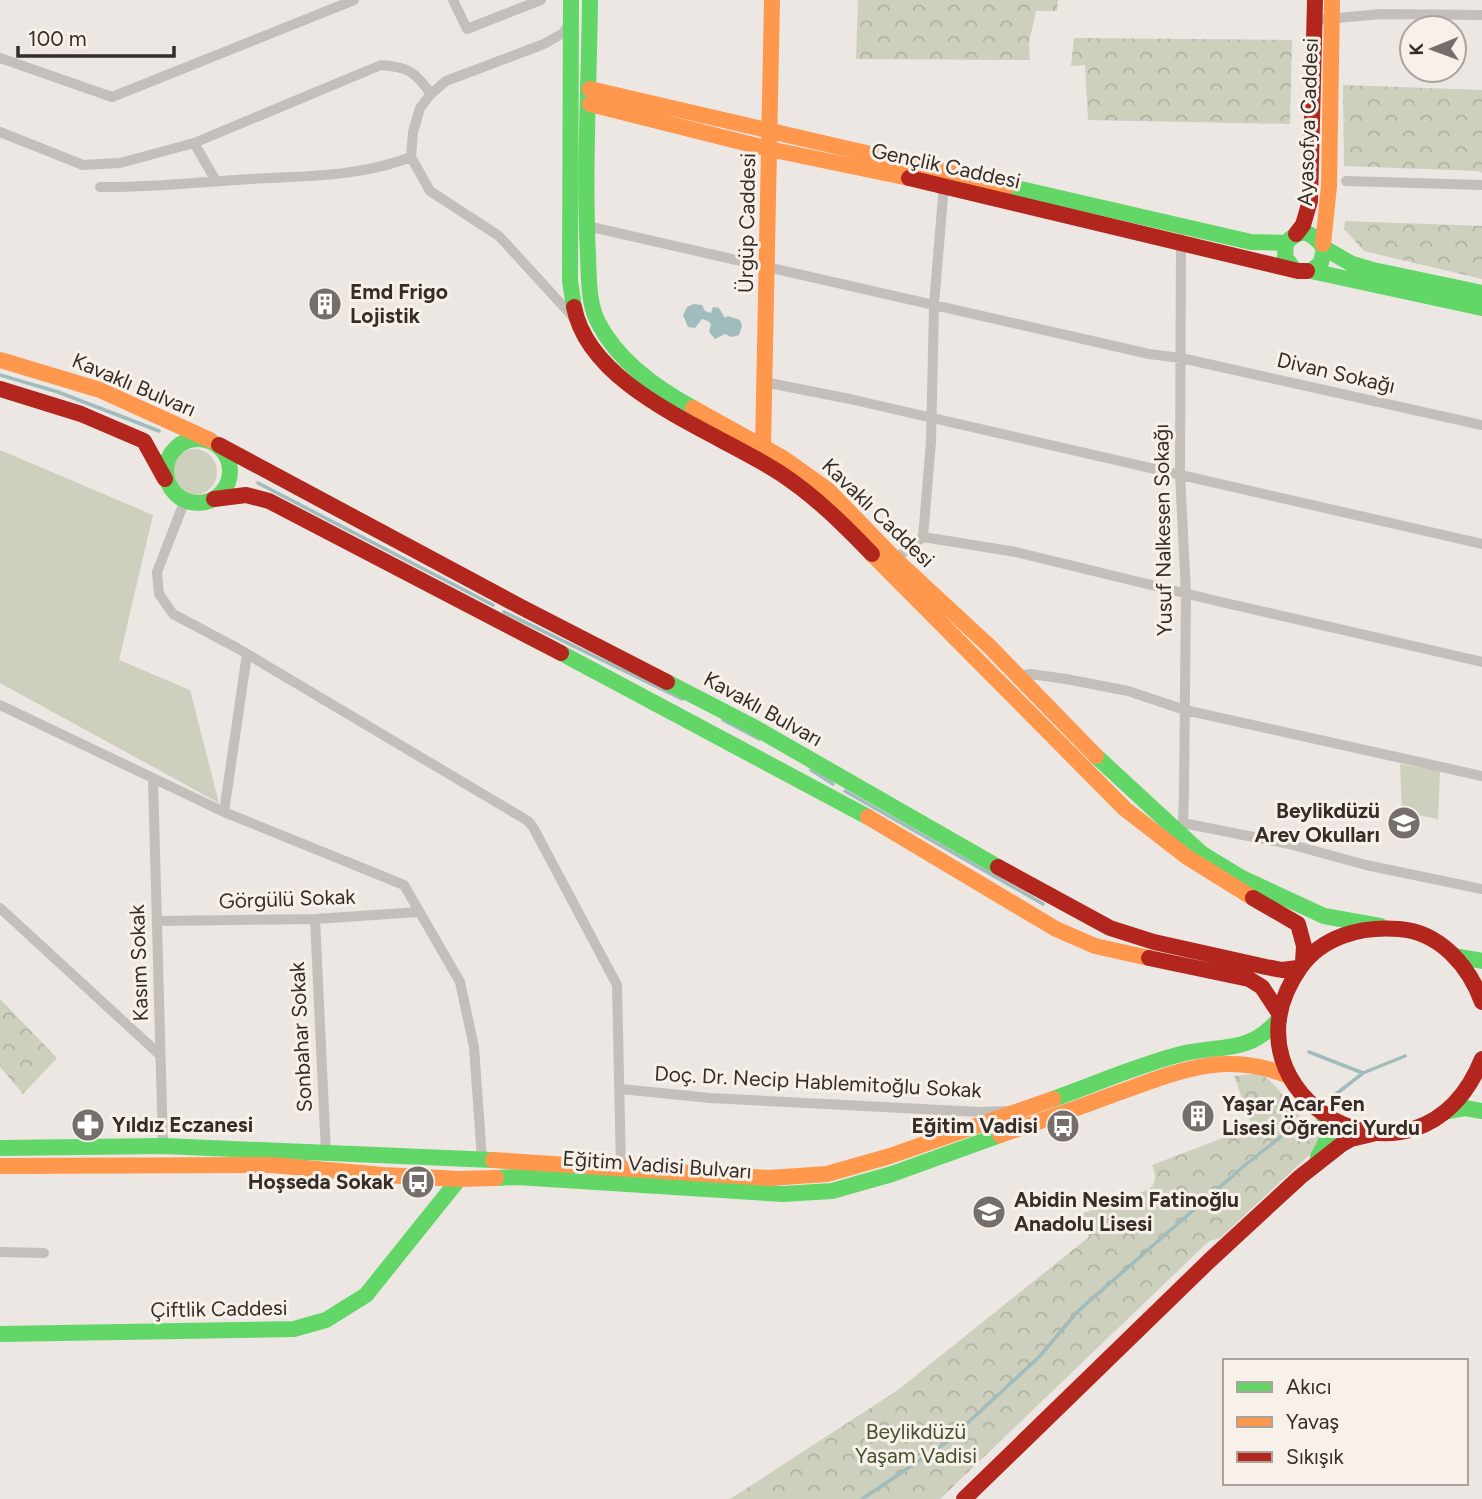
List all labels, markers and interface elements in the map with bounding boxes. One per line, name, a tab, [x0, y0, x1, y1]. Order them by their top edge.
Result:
scale bar	[18, 14, 173, 58]
north arrow	[1398, 14, 1468, 84]
text: 100 m	[28, 26, 87, 51]
street label: Ayasofya Caddesi	[1292, 37, 1323, 207]
text: K	[1405, 42, 1428, 56]
street label: Gençlik Caddesi	[869, 137, 1023, 194]
street label: Ürgüp Caddesi	[733, 153, 760, 293]
place label: Emd Frigo Lojistik	[350, 279, 448, 328]
building icon: Emd Frigo Lojistik	[306, 285, 344, 323]
street label: Kavaklı Bulvarı	[69, 347, 200, 422]
street label: Divan Sokağı	[1275, 347, 1398, 398]
street label: Yusuf Nalkesen Sokağı	[1148, 424, 1177, 636]
street label: Kavaklı Caddesi	[817, 453, 940, 572]
street label: Kavaklı Bulvarı	[699, 666, 827, 751]
place label: Beylikdüzü Arev Okulları	[1254, 798, 1380, 847]
school or university icon: Beylikdüzü Arev Okulları	[1385, 804, 1423, 842]
street label: Görgülü Sokak	[218, 884, 357, 913]
street label: Kasım Sokak	[124, 903, 153, 1022]
street label: Sonbahar Sokak	[284, 960, 317, 1113]
street label: Doç. Dr. Necip Hablemitoğlu Sokak	[654, 1060, 983, 1103]
place label: Yaşar Acar Fen Lisesi Öğrenci Yurdu	[1222, 1091, 1420, 1140]
building icon: Yaşar Acar Fen Lisesi Öğrenci Yurdu	[1179, 1097, 1217, 1135]
pharmacy icon: Yıldız Eczanesi	[69, 1106, 107, 1144]
bus stop icon: Eğitim Vadisi	[1044, 1107, 1082, 1145]
place label: Yıldız Eczanesi	[112, 1112, 253, 1137]
place label: Eğitim Vadisi	[911, 1113, 1038, 1138]
street label: Eğitim Vadisi Bulvarı	[562, 1145, 752, 1184]
bus stop icon: Hoşseda Sokak	[399, 1163, 437, 1201]
place label: Hoşseda Sokak	[248, 1169, 395, 1194]
place label: Abidin Nesim Fatinoğlu Anadolu Lisesi	[1014, 1187, 1239, 1236]
school or university icon: Abidin Nesim Fatinoğlu Anadolu Lisesi	[970, 1193, 1008, 1231]
street label: Çiftlik Caddesi	[150, 1295, 288, 1322]
legend	[1223, 1359, 1468, 1485]
text: Akıcı	[1286, 1374, 1332, 1399]
text: Yavaş	[1286, 1409, 1339, 1434]
park label: Beylikdüzü Yaşam Vadisi	[855, 1419, 977, 1468]
text: Sıkışık	[1286, 1444, 1345, 1469]

